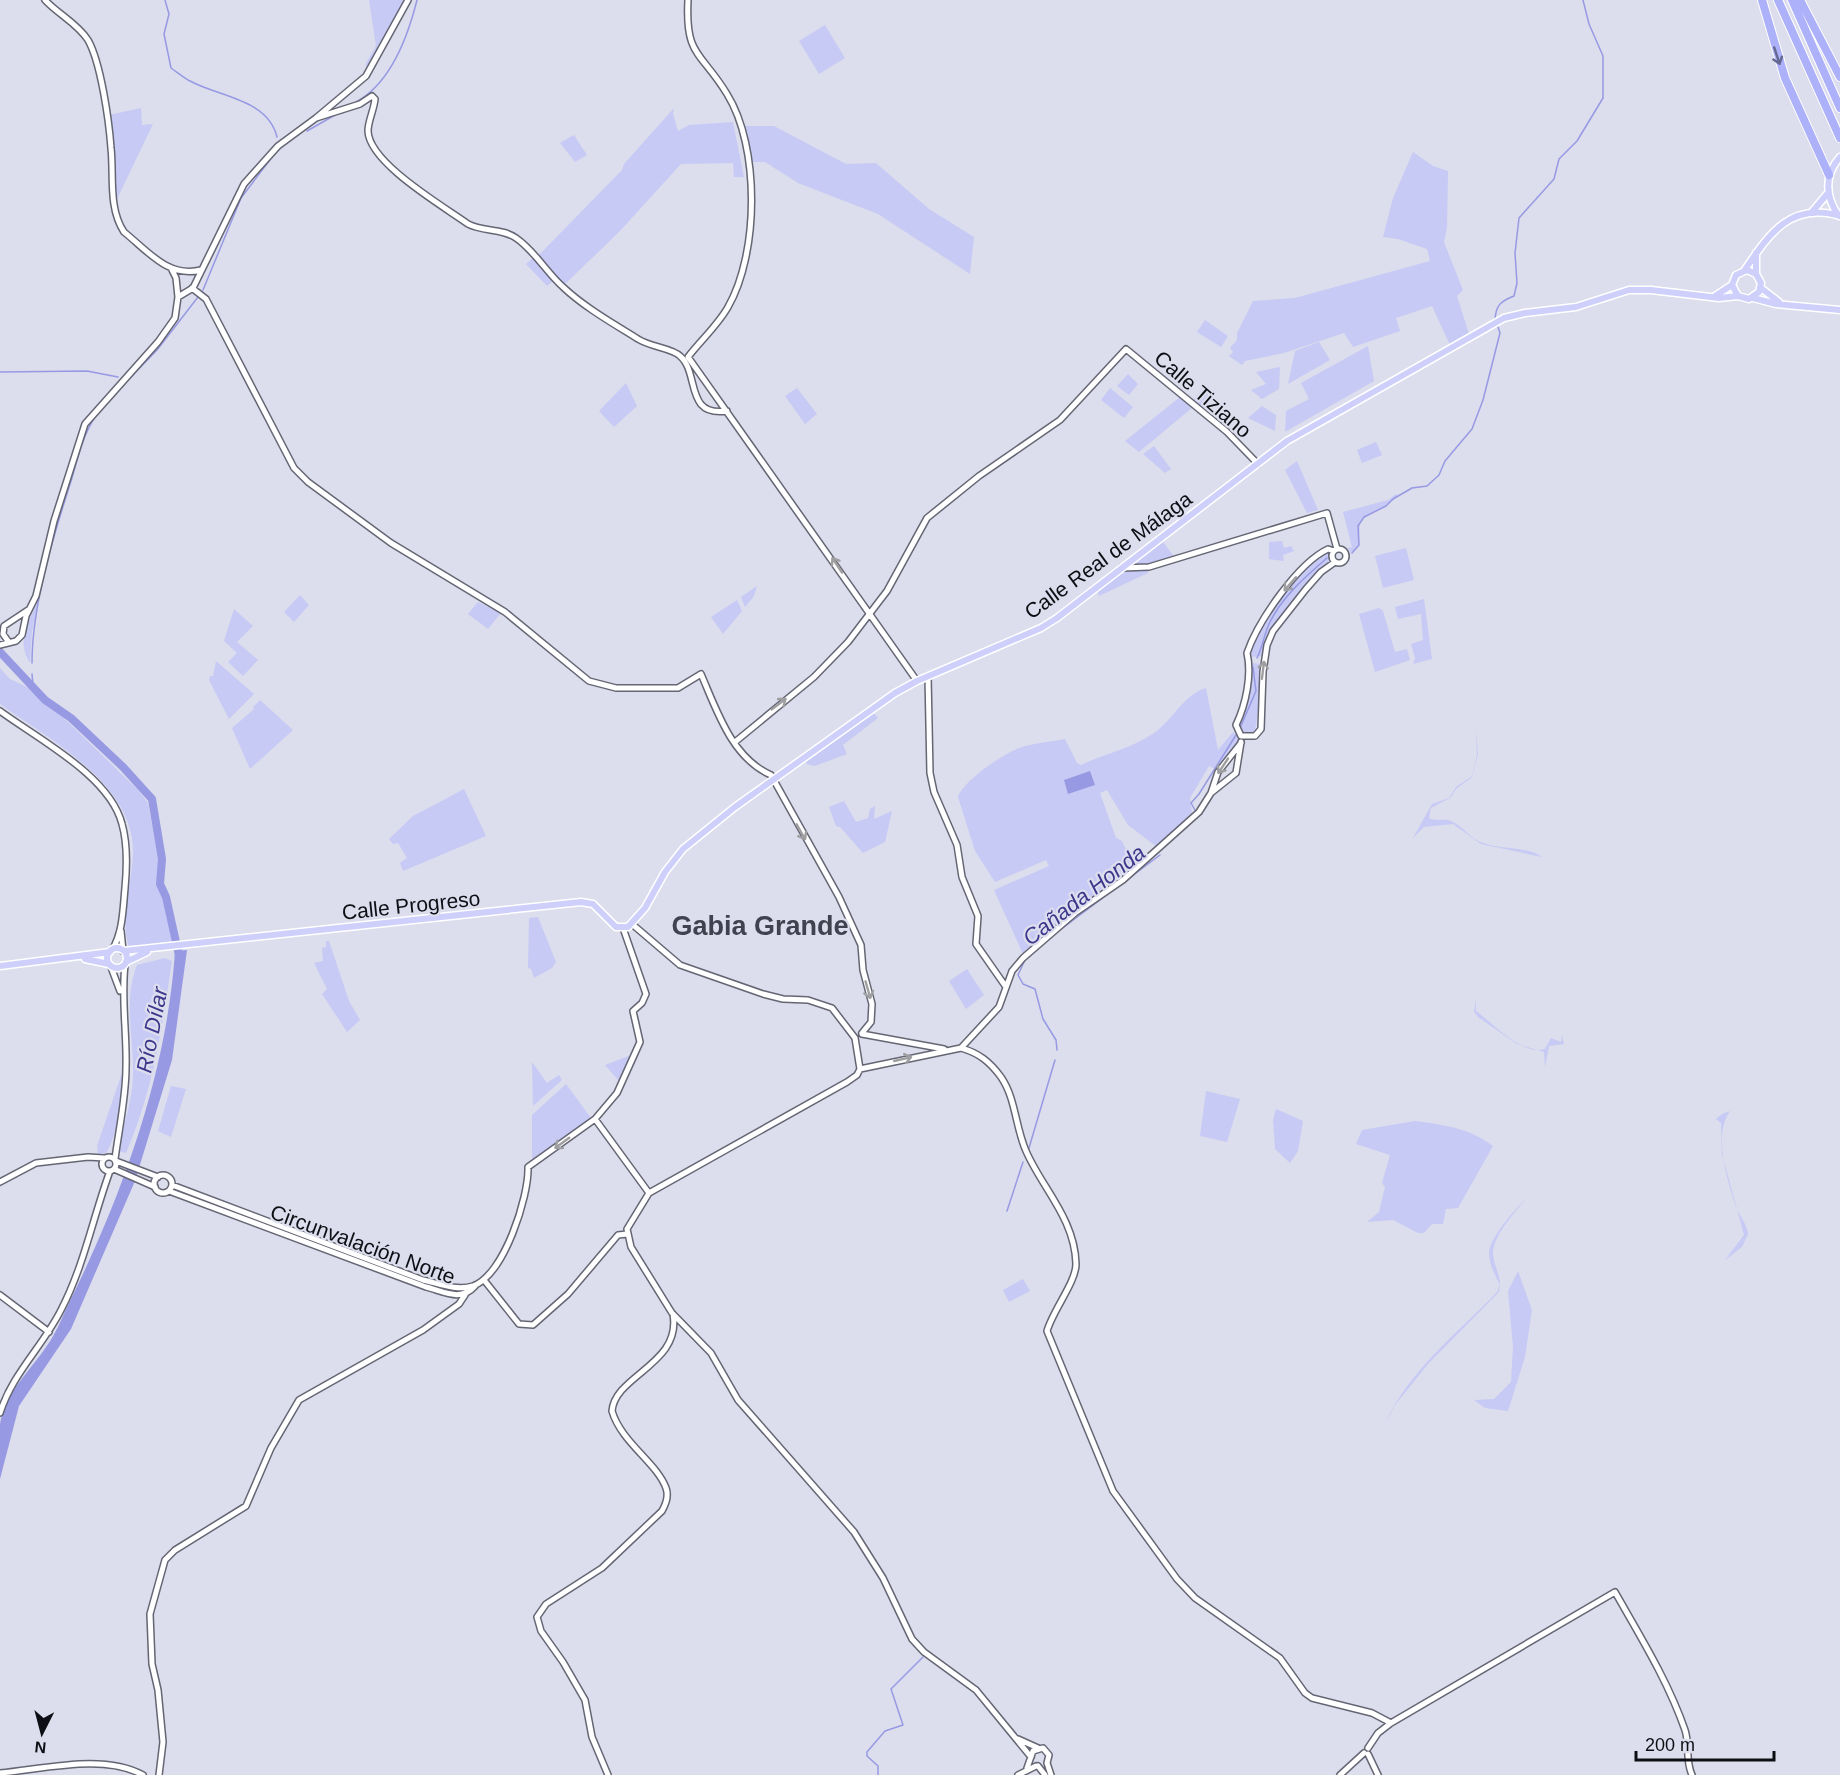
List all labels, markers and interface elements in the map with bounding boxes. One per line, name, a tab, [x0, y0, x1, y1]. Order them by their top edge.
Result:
one-way arrow	[1773, 46, 1784, 65]
street label: Calle Tiziano	[1150, 346, 1256, 442]
street label: Calle Real de Málaga	[1020, 487, 1196, 623]
one-way arrow	[831, 558, 843, 574]
one-way arrow	[1283, 576, 1297, 591]
one-way arrow	[1258, 661, 1269, 681]
one-way arrow	[771, 698, 787, 710]
one-way arrow	[1216, 757, 1228, 774]
one-way arrow	[795, 823, 807, 840]
water label: Cañada Honda	[1018, 840, 1150, 950]
street label: Calle Progreso	[341, 886, 481, 924]
district label: Gabia Grande	[671, 911, 849, 941]
one-way arrow	[863, 980, 874, 999]
water label: Río Dílar	[131, 983, 173, 1075]
one-way arrow	[893, 1053, 912, 1065]
one-way arrow	[554, 1137, 570, 1149]
street label: Circunvalación Norte	[267, 1200, 459, 1288]
north arrow	[12, 1703, 72, 1763]
scale bar	[1636, 1724, 1774, 1762]
text: 200 m	[1645, 1735, 1695, 1755]
text: N	[34, 1738, 47, 1756]

